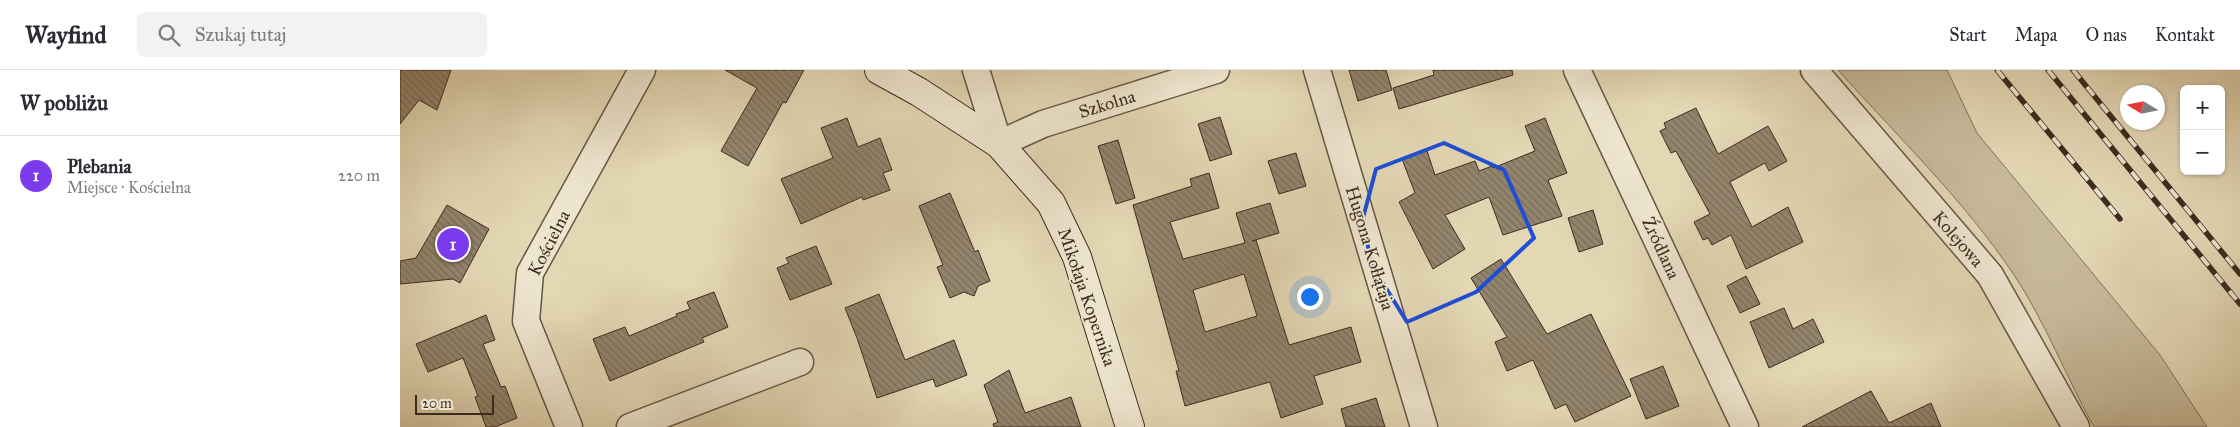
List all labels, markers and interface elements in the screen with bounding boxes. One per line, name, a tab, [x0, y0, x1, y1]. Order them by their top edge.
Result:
search box	[137, 12, 487, 57]
text: Wayfind	[25, 20, 107, 50]
icon: search	[155, 21, 183, 49]
text: Szukaj tutaj	[195, 23, 286, 46]
text: Start	[1949, 24, 1987, 46]
text: Mapa	[2015, 24, 2057, 46]
text: O nas	[2085, 24, 2127, 46]
text: Kontakt	[2155, 24, 2215, 46]
street label: Szkolna	[1076, 85, 1138, 123]
north arrow	[2120, 85, 2165, 130]
map controls	[2180, 85, 2225, 175]
button: +	[2180, 85, 2225, 130]
text: W pobliżu	[20, 90, 108, 116]
button: −	[2180, 130, 2225, 175]
text: Plebania	[67, 155, 132, 178]
text: 1	[33, 166, 39, 185]
text: 220 m	[338, 166, 380, 185]
text: Miejsce · Kościelna	[67, 178, 191, 197]
street label: Hugona Kołłątaja	[1340, 183, 1399, 313]
street label: Kościelna	[523, 206, 575, 279]
street label: Kolejowa	[1928, 207, 1988, 272]
street label: Źródlana	[1637, 213, 1687, 283]
pin: 1	[437, 225, 469, 263]
street label: Mikołaja Kopernika	[1053, 225, 1121, 369]
your location	[1297, 284, 1323, 310]
scale bar	[415, 392, 494, 415]
text: 20 m	[422, 395, 452, 412]

